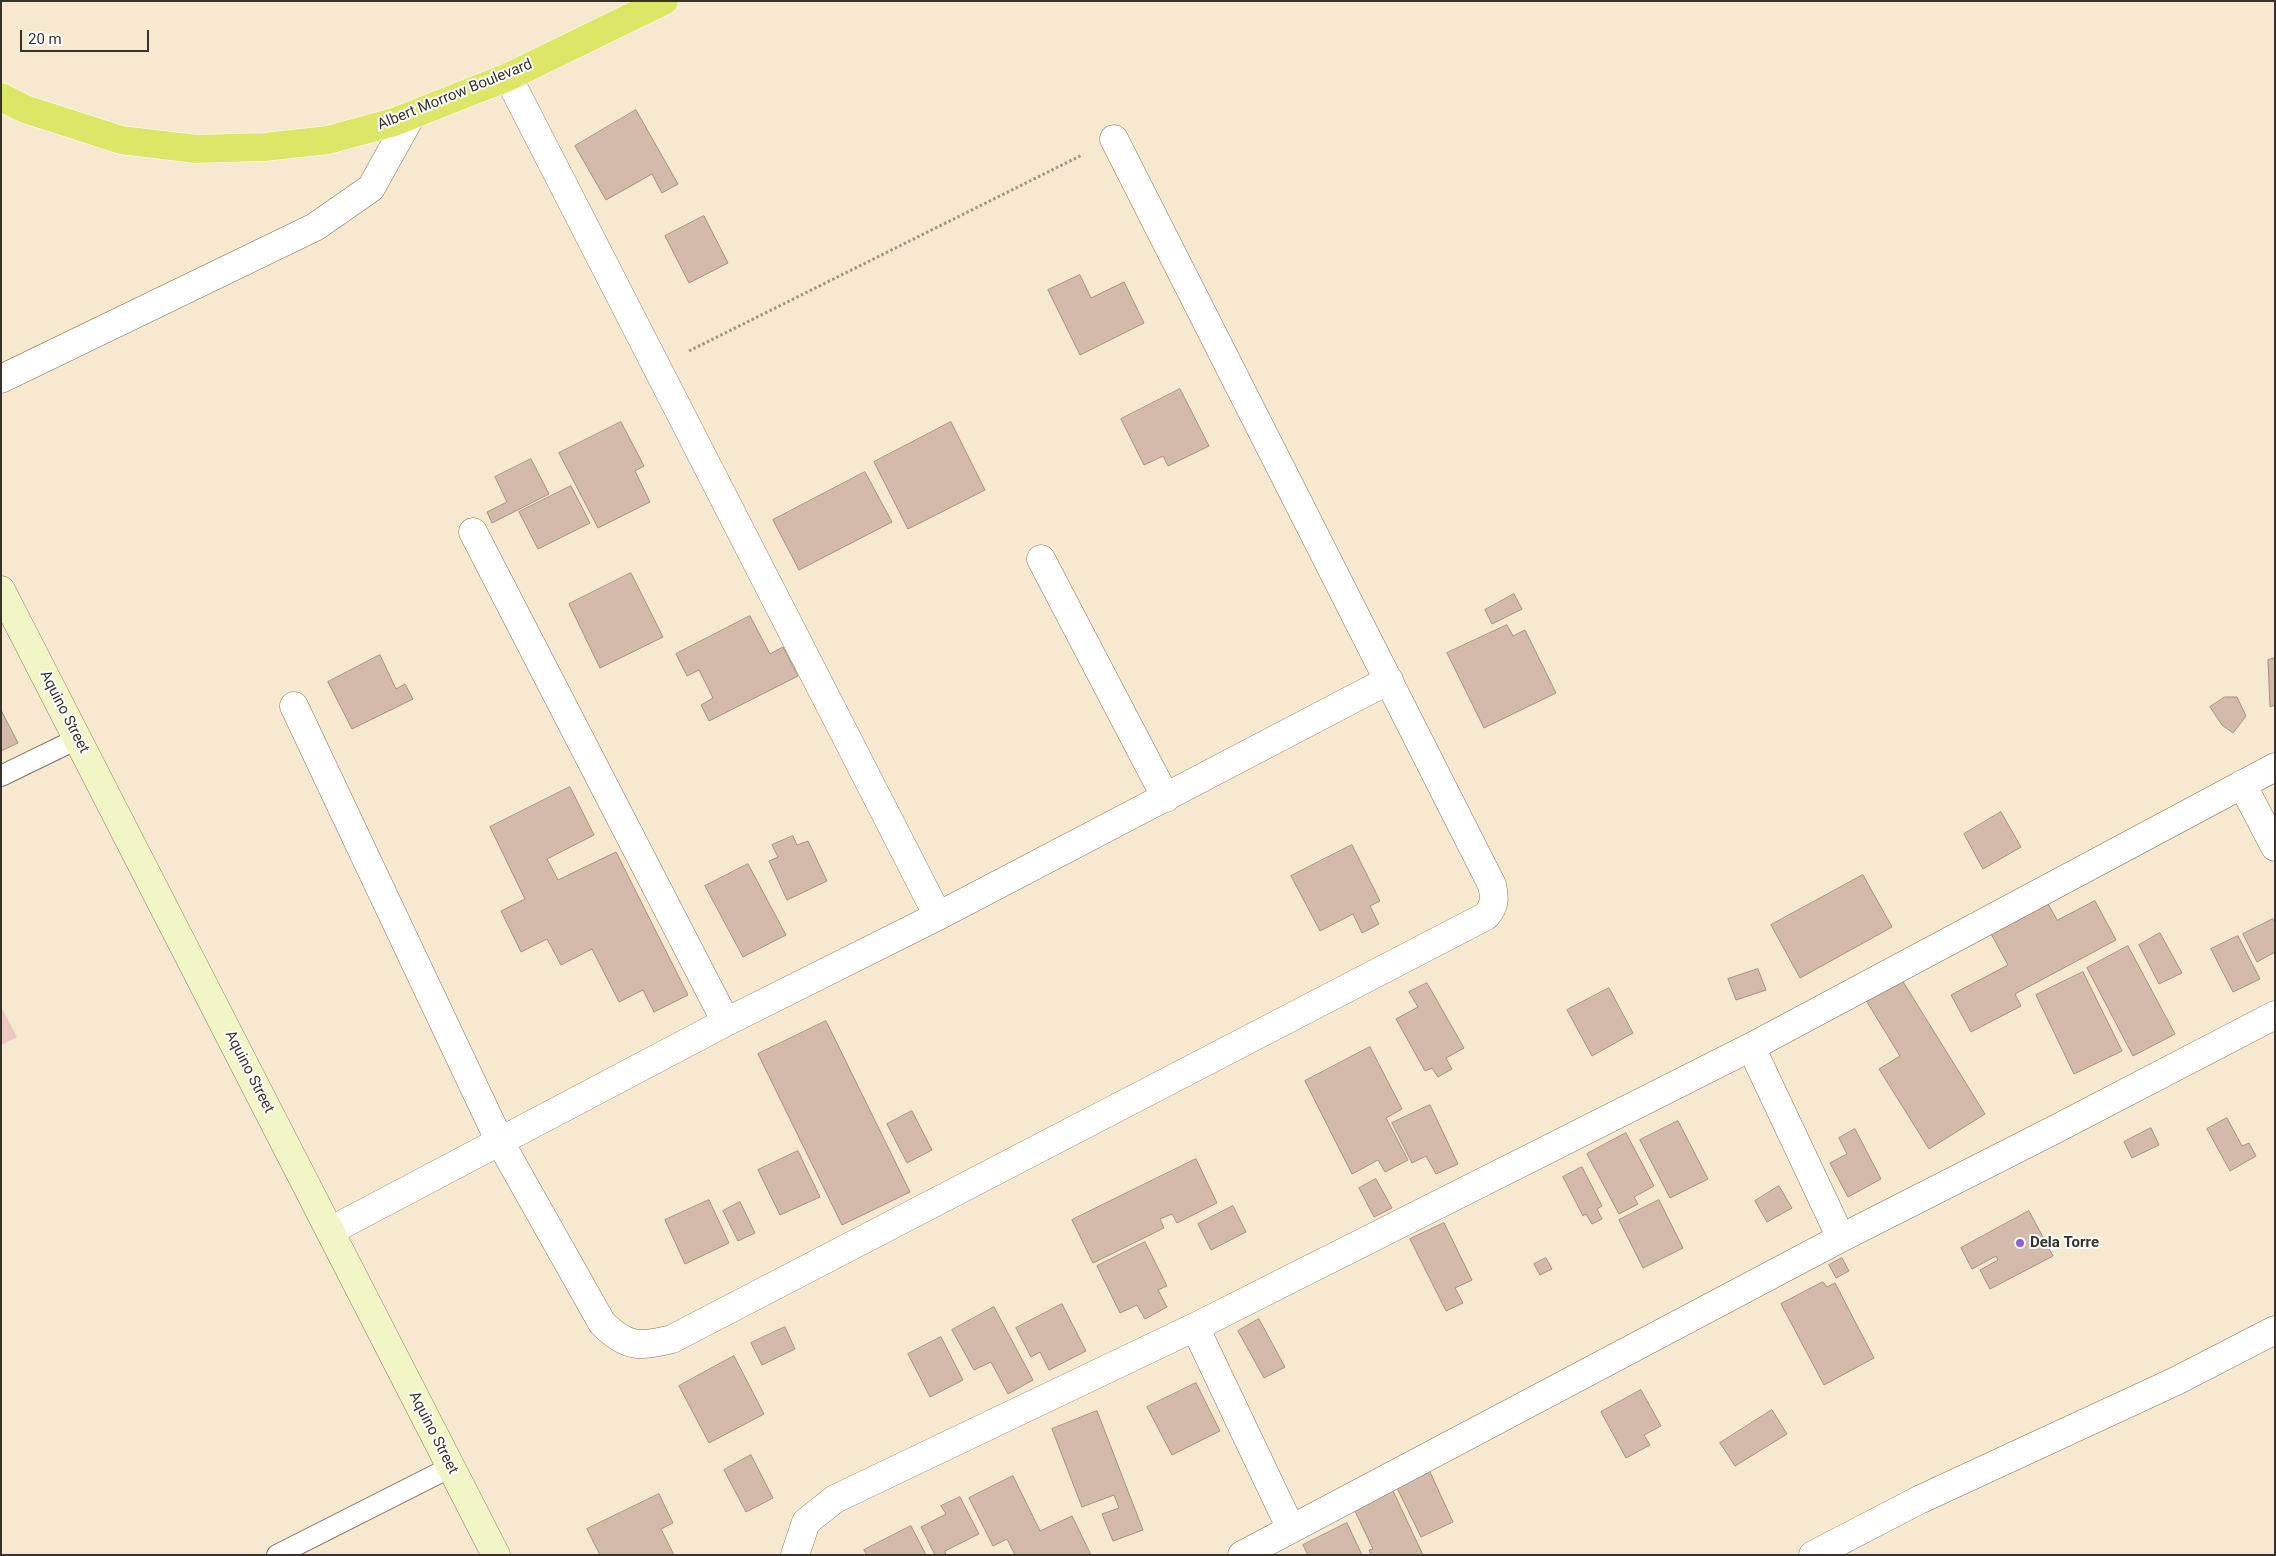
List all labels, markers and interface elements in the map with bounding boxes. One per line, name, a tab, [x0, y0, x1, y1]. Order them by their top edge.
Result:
scale bar	[22, 20, 151, 52]
text: 20 m	[28, 30, 62, 48]
street label: Albert Morrow Boulevard	[375, 56, 535, 134]
street label: Aquino Street	[35, 668, 93, 756]
street label: Aquino Street	[220, 1028, 278, 1116]
place label: Dela Torre	[2030, 1234, 2099, 1252]
marker: Dela Torre	[2014, 1237, 2026, 1249]
street label: Aquino Street	[404, 1389, 462, 1477]

